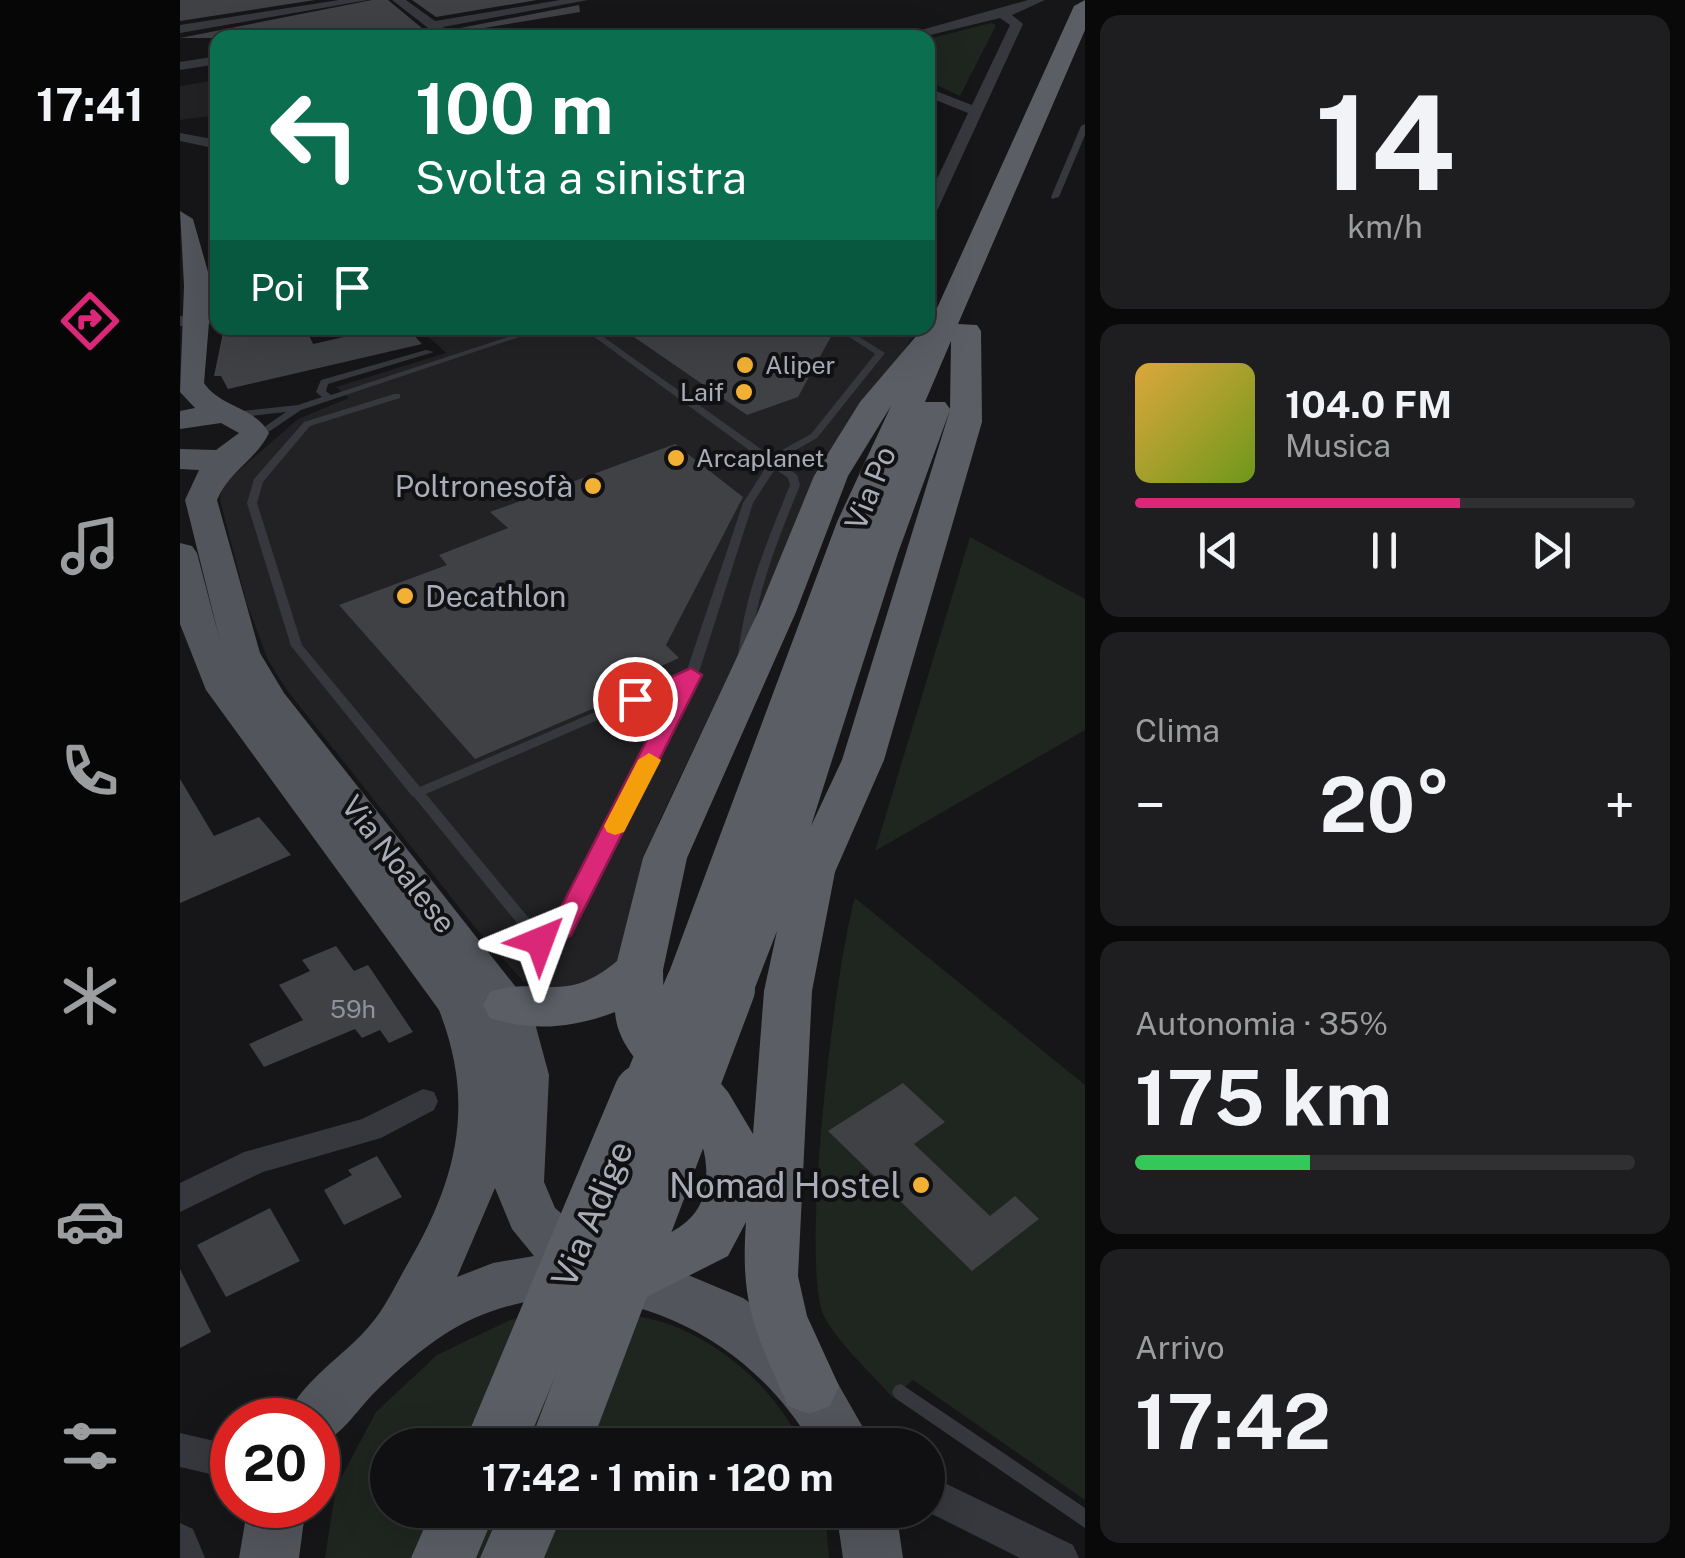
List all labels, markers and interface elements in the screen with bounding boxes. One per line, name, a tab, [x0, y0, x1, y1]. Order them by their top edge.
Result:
text: 100 m	[415, 67, 613, 150]
text: 14	[1315, 67, 1455, 219]
icon: left	[250, 70, 380, 200]
text: 17:41	[36, 78, 144, 131]
text: Svolta a sinistra	[415, 151, 747, 204]
text: km/h	[1347, 208, 1423, 245]
icon: arrive	[325, 260, 380, 315]
text: Poi	[250, 265, 305, 310]
icon: directions	[55, 286, 125, 356]
place label: Aliper	[765, 350, 835, 380]
marker: Aliper	[734, 354, 756, 376]
place label: Laif	[680, 377, 724, 407]
marker: Laif	[733, 381, 755, 403]
text: 104.0 FM	[1285, 382, 1452, 427]
text: Musica	[1285, 427, 1391, 464]
street label: Via Po	[837, 441, 903, 535]
place label: Arcaplanet	[696, 443, 824, 473]
marker: Arcaplanet	[665, 447, 687, 469]
place label: Poltronesofà	[395, 468, 573, 504]
marker: Poltronesofà	[582, 475, 604, 497]
icon: music	[55, 511, 125, 581]
icon: previous	[1191, 523, 1246, 578]
icon: pause	[1357, 523, 1412, 578]
icon: next	[1524, 523, 1579, 578]
place label: Decathlon	[425, 578, 566, 614]
marker: Decathlon	[394, 585, 416, 607]
pin	[593, 657, 678, 742]
icon: arrive	[608, 672, 663, 727]
text: Clima	[1135, 712, 1220, 749]
icon: phone	[55, 736, 125, 806]
text: 20°	[1319, 761, 1451, 849]
text: −	[1135, 773, 1166, 837]
text: +	[1604, 773, 1635, 837]
street label: Via Noalese	[334, 788, 464, 940]
position arrow	[488, 889, 592, 993]
icon: climate	[55, 961, 125, 1031]
house number: 59h	[330, 994, 376, 1024]
text: Autonomia · 35%	[1135, 1005, 1388, 1042]
text: 175 km	[1135, 1054, 1392, 1142]
street label: Via Adige	[543, 1135, 641, 1293]
place label: Nomad Hostel	[669, 1165, 901, 1206]
marker: Nomad Hostel	[910, 1174, 932, 1196]
icon: car	[55, 1186, 125, 1256]
text: Arrivo	[1135, 1329, 1225, 1366]
text: 17:42	[1135, 1378, 1331, 1466]
speed limit sign: 20	[210, 1398, 340, 1528]
icon: filters	[55, 1411, 125, 1481]
text: 17:42 · 1 min · 120 m	[481, 1455, 834, 1500]

